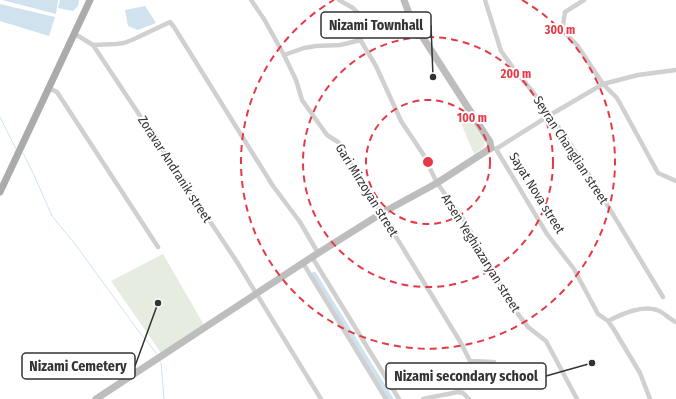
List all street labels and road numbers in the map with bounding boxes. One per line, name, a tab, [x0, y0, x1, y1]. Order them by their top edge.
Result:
street label: Seyran Changlian street	[530, 93, 612, 207]
street label: Zoravar Andranik street	[135, 113, 215, 226]
street label: Gari Mirzoyan street	[332, 141, 402, 240]
street label: Sayat Nova street	[506, 150, 568, 237]
street label: Arsen Yeghiazaryan street	[438, 191, 524, 316]

